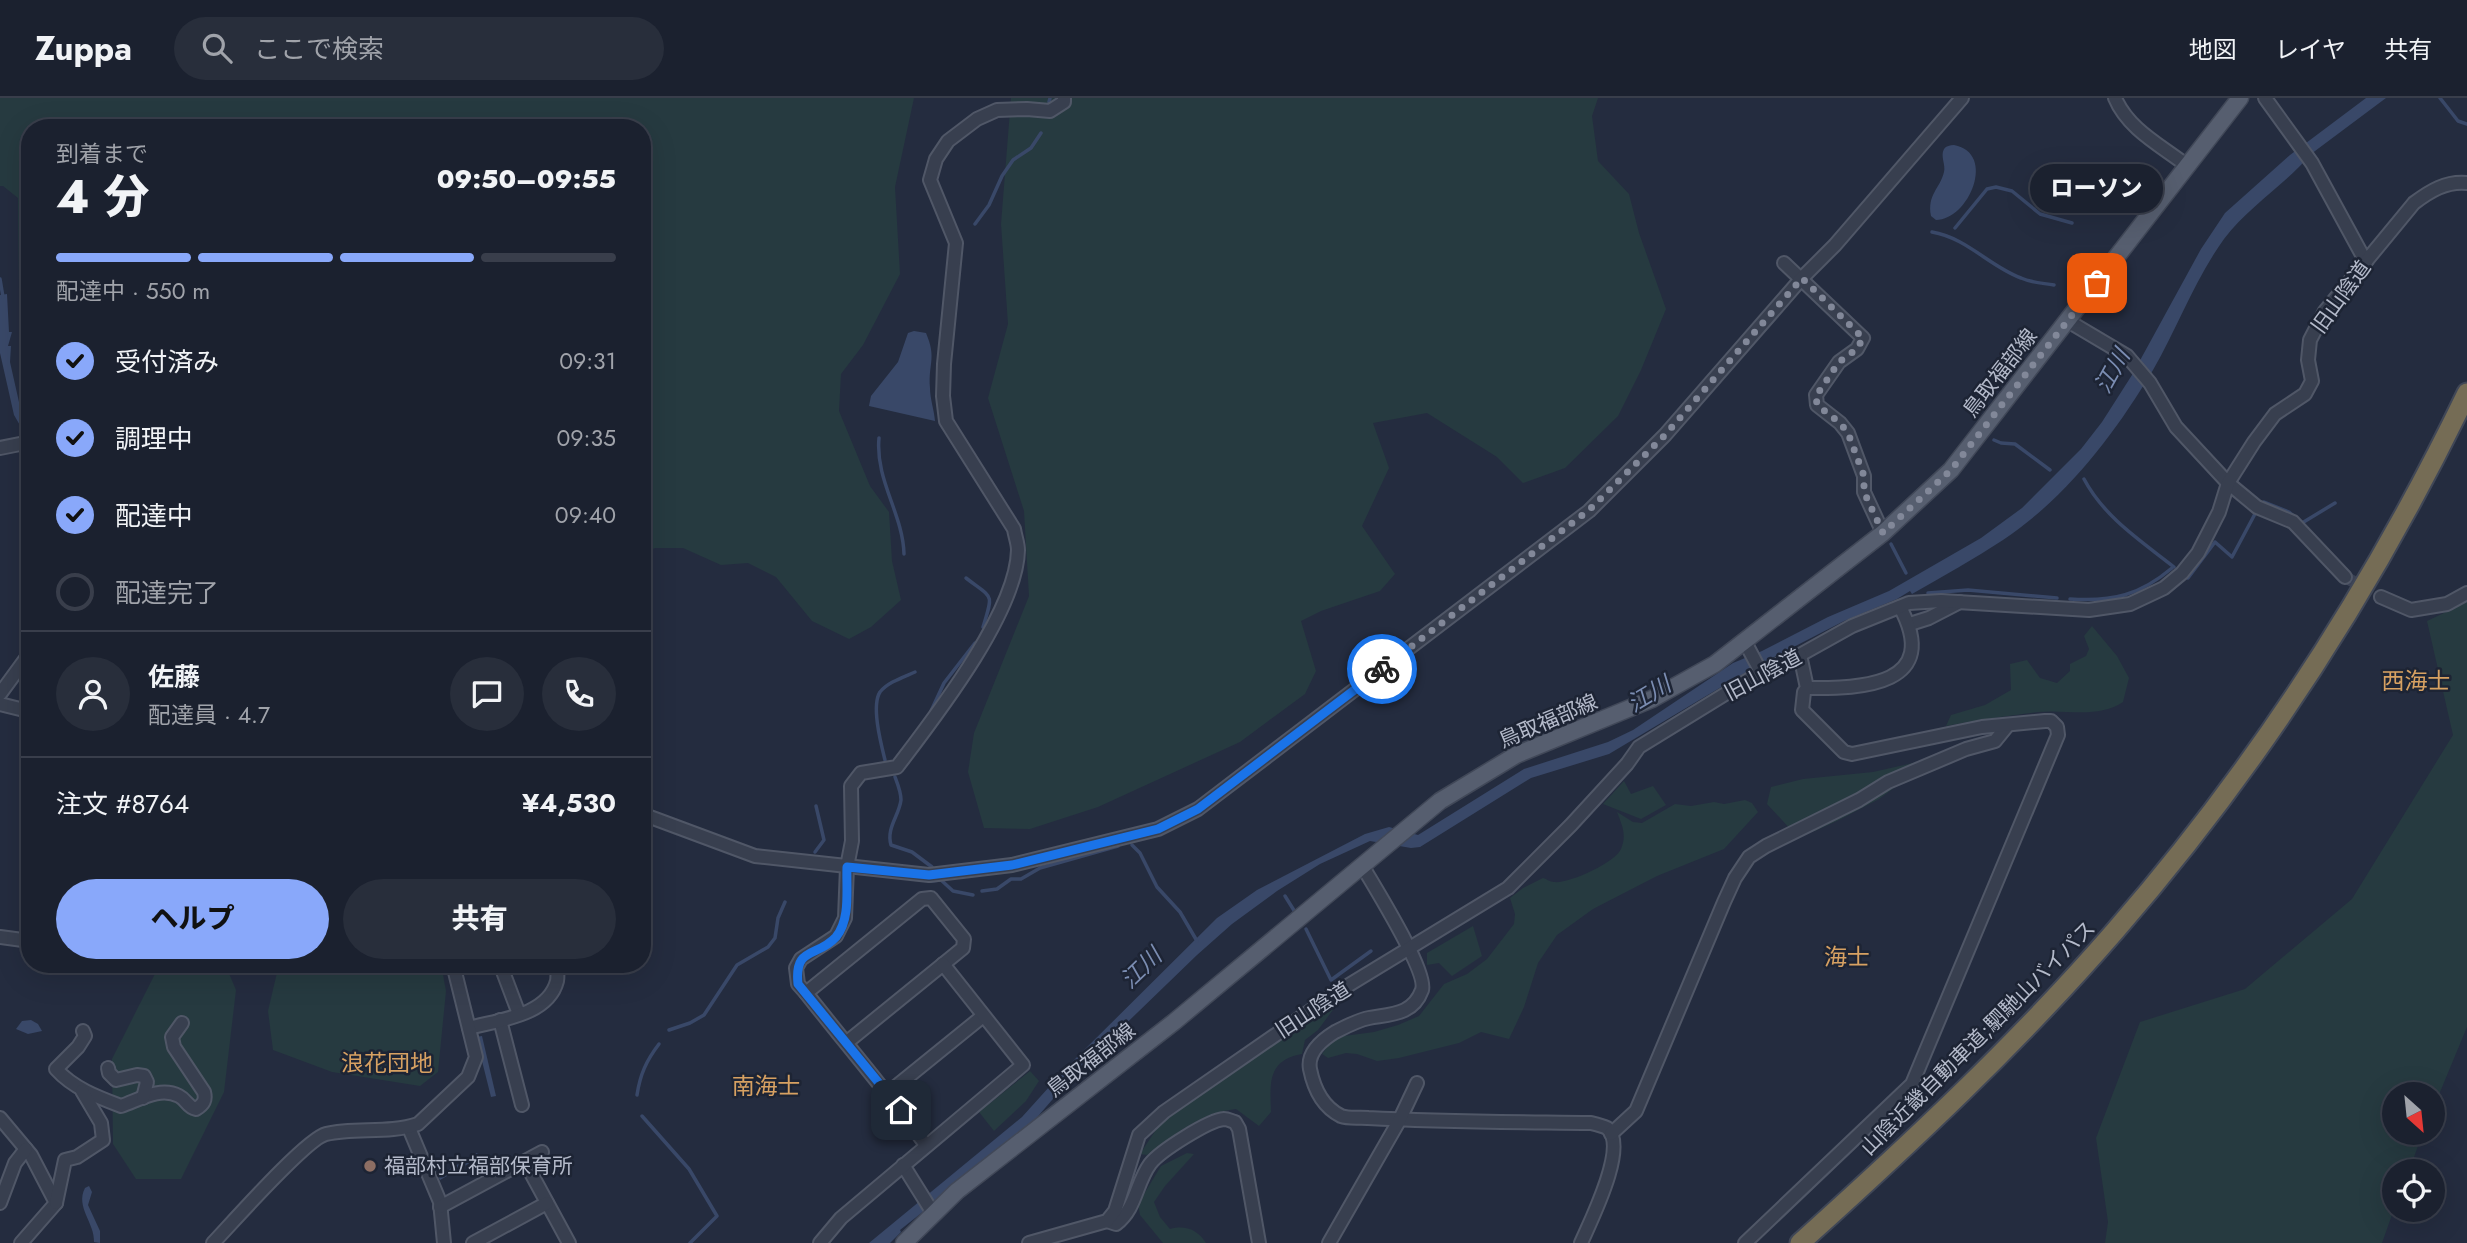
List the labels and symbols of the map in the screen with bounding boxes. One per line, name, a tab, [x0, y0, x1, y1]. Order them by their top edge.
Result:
callout: ローソン	[2030, 164, 2164, 213]
pin	[2067, 253, 2127, 313]
street label: 旧山陰道	[2304, 254, 2378, 340]
street label: 鳥取福部線	[1956, 322, 2044, 424]
water label: 江川	[2086, 340, 2139, 399]
courier	[1347, 634, 1417, 704]
street label: 旧山陰道	[1719, 642, 1807, 708]
district label: 西海士	[2382, 664, 2451, 698]
water label: 江川	[1621, 666, 1680, 720]
street label: 鳥取福部線	[1494, 687, 1602, 755]
street label: 山陰近畿自動車道;駟馳山バイパス	[1854, 914, 2102, 1162]
water label: 江川	[1113, 938, 1172, 996]
district label: 海士	[1824, 940, 1870, 974]
street label: 旧山陰道	[1270, 975, 1356, 1045]
street label: 鳥取福部線	[1040, 1016, 1142, 1104]
district label: 浪花団地	[341, 1046, 433, 1080]
district label: 南海士	[732, 1069, 801, 1103]
pin	[871, 1080, 931, 1140]
north arrow	[2382, 1082, 2445, 1144]
place label: 福部村立福部保育所	[384, 1151, 573, 1181]
marker: 福部村立福部保育所	[362, 1158, 378, 1174]

